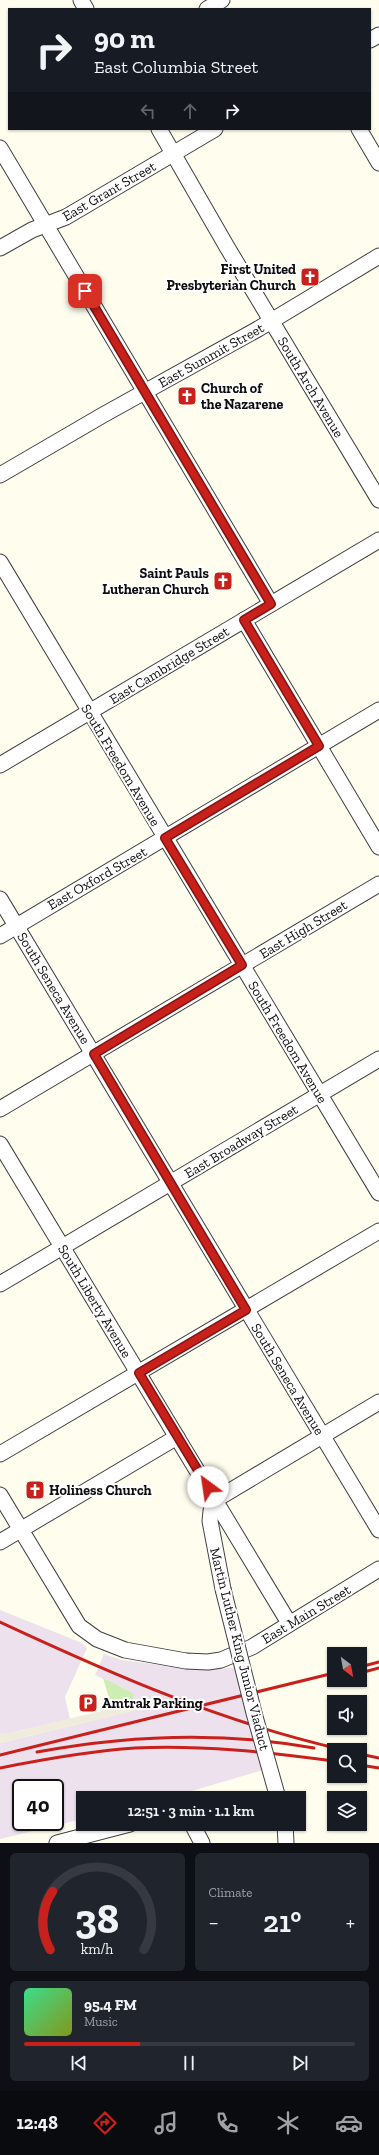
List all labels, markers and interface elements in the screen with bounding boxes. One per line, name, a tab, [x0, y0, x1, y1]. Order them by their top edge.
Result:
text: 90 m	[94, 22, 155, 55]
icon: right	[28, 24, 80, 76]
text: East Columbia Street	[94, 56, 258, 78]
icon: left	[137, 100, 159, 122]
icon: ahead	[179, 100, 201, 122]
icon: right	[221, 100, 243, 122]
street label: East Grant Street	[59, 157, 160, 225]
place label: First United Presbyterian Church	[166, 261, 296, 294]
church icon: First United Presbyterian Church	[299, 266, 321, 288]
pin	[68, 274, 102, 308]
icon: arrive	[74, 280, 96, 302]
street label: East Summit Street	[155, 319, 268, 392]
street label: South Arch Avenue	[274, 334, 348, 441]
place label: Church of the Nazarene	[201, 380, 283, 413]
church icon: Church of the Nazarene	[176, 385, 198, 407]
place label: Saint Pauls Lutheran Church	[102, 565, 210, 598]
church icon: Saint Pauls Lutheran Church	[212, 570, 234, 592]
street label: East Cambridge Street	[106, 623, 233, 708]
street label: South Freedom Avenue	[77, 701, 164, 830]
street label: East Oxford Street	[45, 843, 151, 914]
street label: East High Street	[256, 896, 351, 962]
street label: South Seneca Avenue	[13, 929, 94, 1048]
street label: South Freedom Avenue	[244, 978, 331, 1107]
street label: East Broadway Street	[181, 1100, 302, 1182]
street label: South Liberty Avenue	[54, 1242, 135, 1361]
street label: South Seneca Avenue	[247, 1320, 328, 1439]
position arrow	[187, 1466, 229, 1508]
church icon: Holiness Church	[24, 1479, 46, 1501]
place label: Holiness Church	[49, 1482, 152, 1499]
street label: Martin Luther King Junior Viaduct	[206, 1546, 273, 1753]
street label: East Main Street	[259, 1581, 354, 1648]
north arrow	[327, 1647, 367, 1687]
map controls	[327, 1647, 367, 1831]
parking icon: Amtrak Parking	[77, 1692, 99, 1714]
place label: Amtrak Parking	[102, 1695, 203, 1712]
button: sound	[327, 1695, 367, 1735]
button: search	[327, 1743, 367, 1783]
speed limit sign: 40	[12, 1779, 64, 1831]
button: layers	[327, 1791, 367, 1831]
text: 12:51 · 3 min · 1.1 km	[128, 1802, 254, 1820]
text: Climate	[209, 1885, 252, 1900]
text: 38	[75, 1894, 120, 1944]
text: 21°	[263, 1904, 302, 1940]
text: −	[209, 1909, 219, 1936]
text: +	[346, 1909, 355, 1936]
text: km/h	[81, 1941, 114, 1958]
text: 95.4 FM	[84, 1996, 137, 2014]
text: Music	[84, 2014, 118, 2029]
icon: previous	[68, 2052, 90, 2074]
icon: pause	[178, 2052, 200, 2074]
icon: next	[289, 2052, 311, 2074]
icon: directions	[91, 2109, 119, 2137]
icon: music	[152, 2109, 180, 2137]
icon: phone	[213, 2109, 241, 2137]
icon: climate	[274, 2109, 302, 2137]
icon: car	[335, 2109, 363, 2137]
text: 12:48	[16, 2112, 58, 2134]

